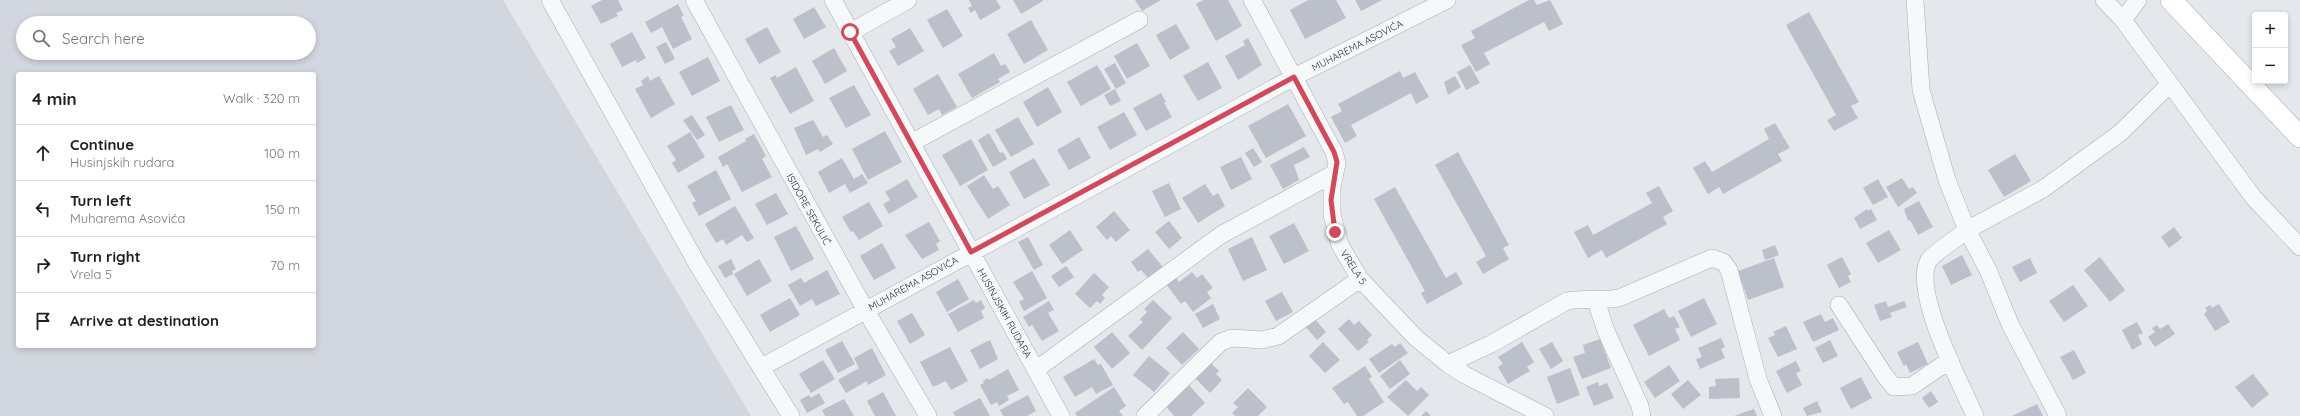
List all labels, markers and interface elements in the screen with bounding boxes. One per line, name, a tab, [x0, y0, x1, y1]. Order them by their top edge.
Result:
map controls	[2252, 12, 2288, 84]
button: +	[2252, 12, 2288, 48]
search box	[16, 16, 316, 60]
street label: MUHAREMA ASOVIĆA	[1309, 17, 1406, 74]
route start	[841, 23, 859, 41]
icon: search	[30, 27, 52, 49]
text: Search here	[62, 29, 145, 48]
button: −	[2252, 48, 2288, 84]
text: 4 min	[32, 88, 77, 109]
text: Walk · 320 m	[223, 90, 300, 106]
text: Continue	[70, 135, 134, 154]
icon: ahead	[32, 142, 54, 164]
text: 100 m	[264, 145, 300, 161]
text: Husinjskih rudara	[70, 154, 174, 170]
street label: ISIDORE SEKULIĆ	[783, 171, 834, 248]
text: Turn left	[70, 191, 132, 210]
icon: left	[32, 198, 54, 220]
text: 150 m	[265, 201, 300, 217]
text: Muharema Asovića	[70, 210, 185, 226]
route end	[1326, 223, 1344, 241]
text: Turn right	[70, 247, 141, 266]
street label: VRELA 5	[1338, 247, 1370, 287]
street label: MUHAREMA ASOVIĆA	[866, 253, 961, 314]
icon: right	[32, 254, 54, 276]
text: 70 m	[270, 257, 300, 273]
text: Vrela 5	[70, 266, 112, 282]
street label: HUSINJSKIH RUDARA	[974, 266, 1035, 361]
icon: arrive	[32, 310, 54, 332]
text: Arrive at destination	[70, 311, 219, 330]

